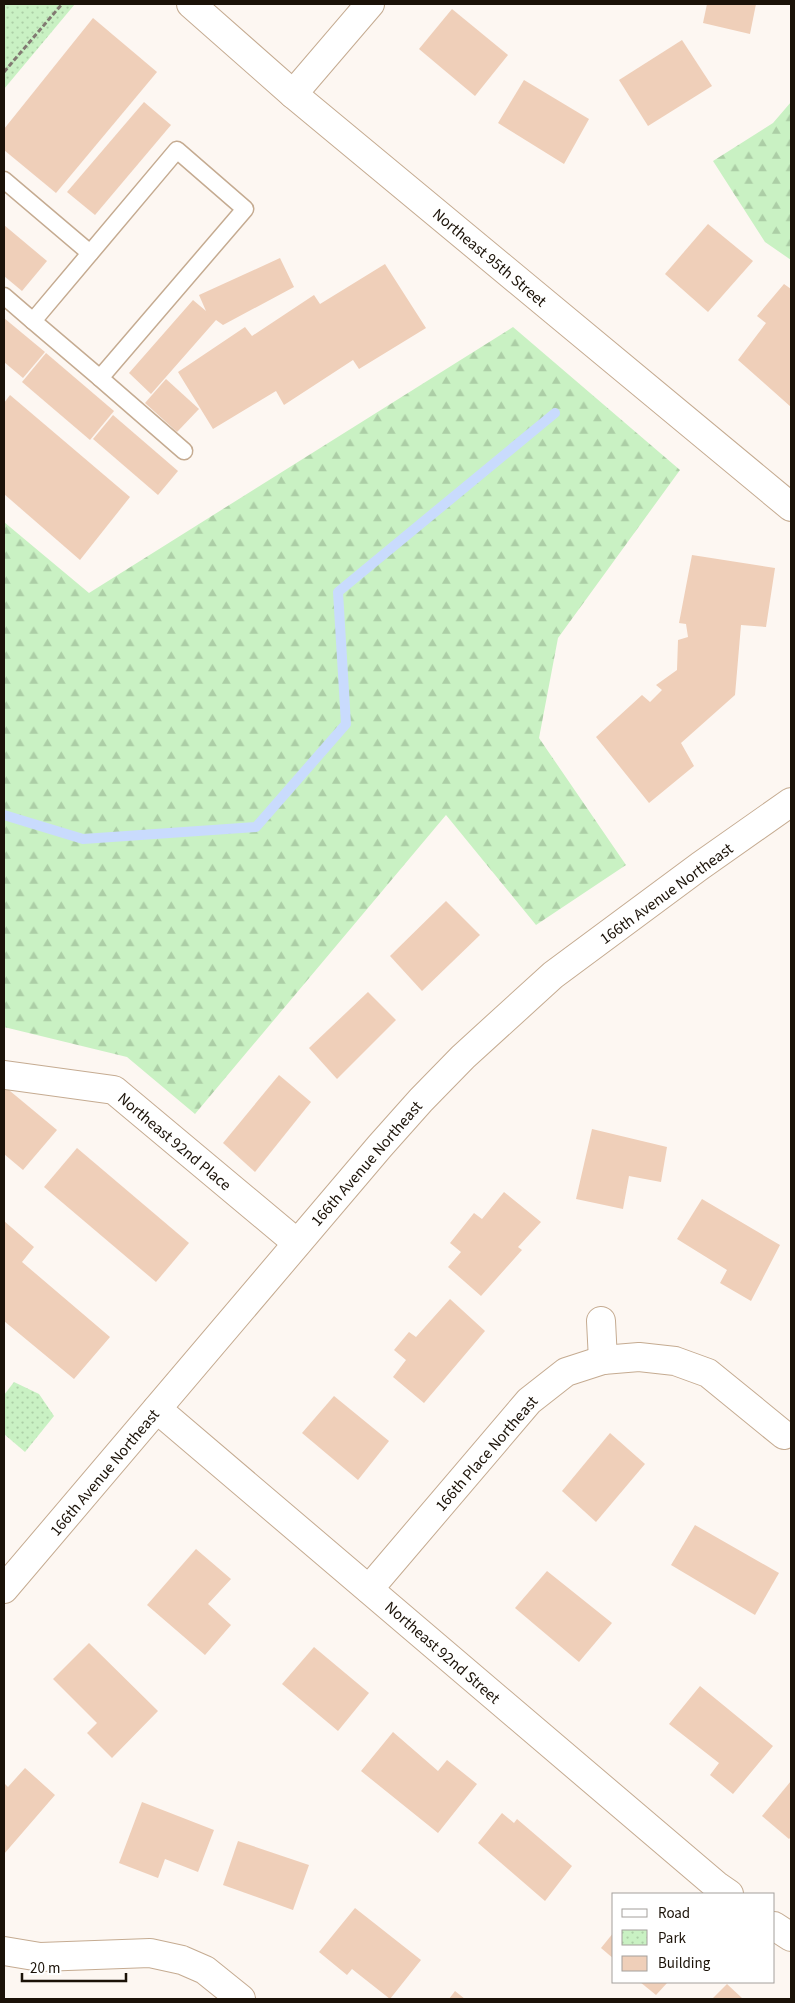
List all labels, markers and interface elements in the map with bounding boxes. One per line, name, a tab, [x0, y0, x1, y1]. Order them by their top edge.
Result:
street label: Northeast 95th Street	[428, 203, 552, 312]
street label: 166th Avenue Northeast	[595, 838, 738, 950]
street label: Northeast 92nd Place	[113, 1088, 236, 1196]
street label: 166th Avenue Northeast	[306, 1096, 428, 1231]
street label: 166th Place Northeast	[430, 1391, 544, 1516]
street label: 166th Avenue Northeast	[45, 1404, 165, 1541]
street label: Northeast 92nd Street	[380, 1596, 505, 1709]
legend	[612, 1893, 775, 1983]
text: Road	[658, 1903, 690, 1924]
text: Park	[658, 1928, 687, 1949]
scale bar	[22, 1950, 126, 1982]
text: Building	[658, 1953, 711, 1974]
text: 20 m	[30, 1958, 60, 1979]

